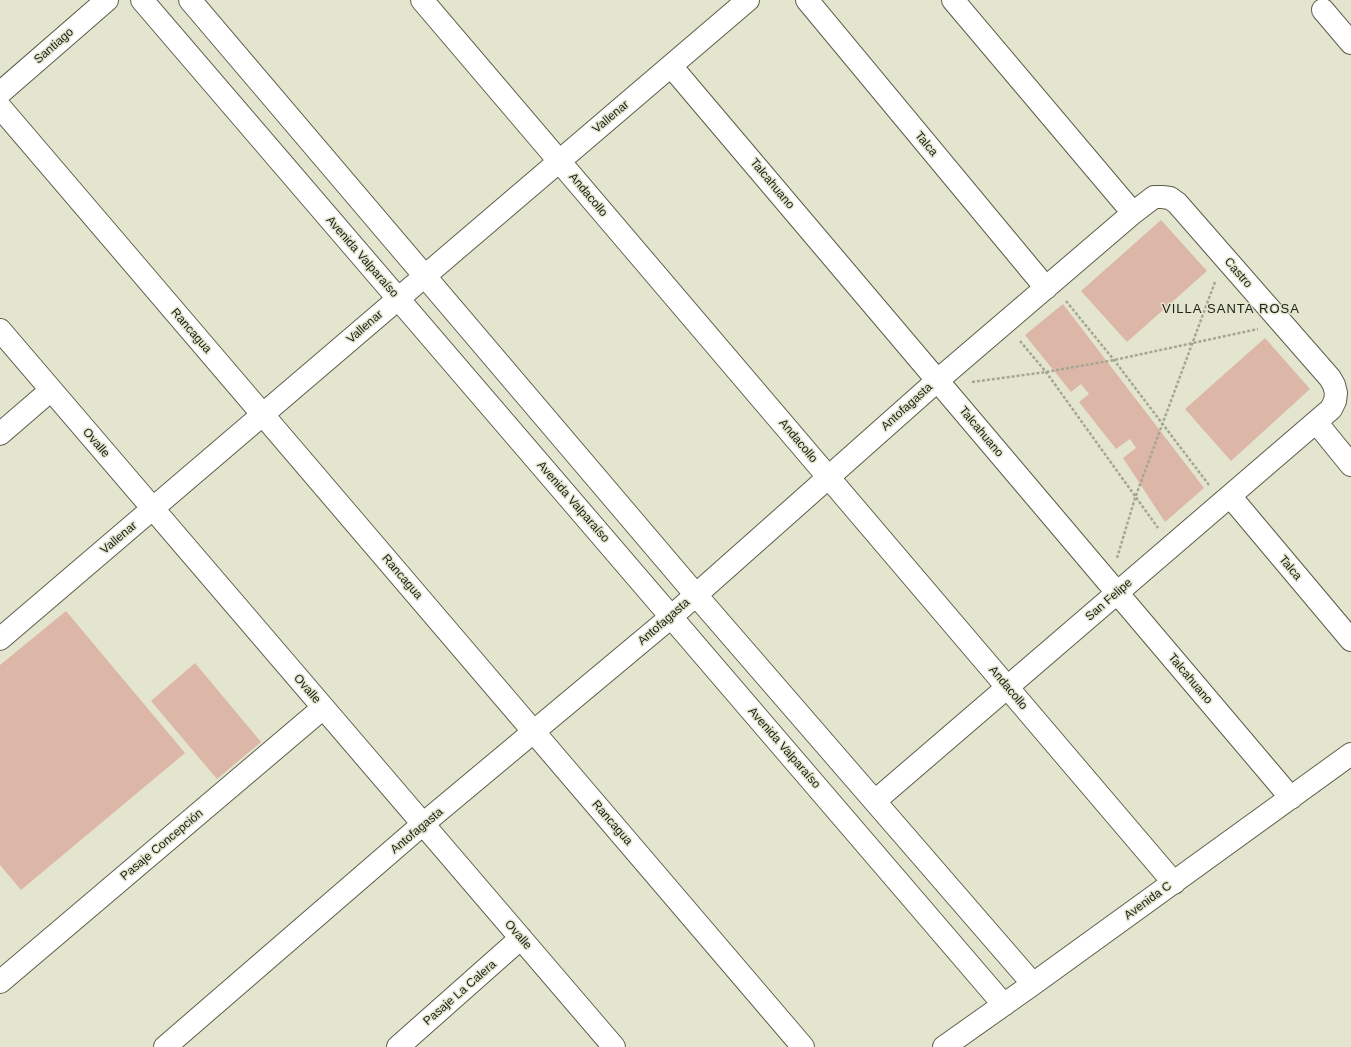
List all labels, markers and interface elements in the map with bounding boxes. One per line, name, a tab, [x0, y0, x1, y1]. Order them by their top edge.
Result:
street label: Santiago	[31, 25, 77, 67]
street label: Vallenar	[590, 98, 632, 136]
street label: Talca	[911, 129, 941, 159]
street label: Talcahuano	[747, 156, 797, 212]
street label: Andacollo	[566, 170, 610, 220]
street label: Avenida Valparaíso	[323, 213, 401, 301]
street label: Castro	[1221, 255, 1255, 291]
district label: VILLA SANTA ROSA	[1162, 301, 1300, 317]
street label: Rancagua	[168, 306, 214, 356]
street label: Vallenar	[344, 307, 386, 347]
street label: Antofagasta	[878, 380, 936, 434]
street label: Talcahuano	[956, 404, 1006, 460]
street label: Andacollo	[776, 416, 820, 466]
street label: Ovalle	[79, 425, 113, 461]
street label: Avenida Valparaíso	[534, 458, 612, 546]
street label: Vallenar	[98, 519, 140, 557]
street label: Rancagua	[379, 552, 425, 602]
street label: Talca	[1275, 553, 1305, 583]
street label: San Felipe	[1083, 576, 1135, 624]
street label: Antofagasta	[635, 596, 693, 648]
street label: Talcahuano	[1165, 651, 1215, 707]
street label: Andacollo	[986, 663, 1030, 713]
street label: Ovalle	[290, 671, 324, 707]
street label: Avenida Valparaíso	[745, 704, 823, 792]
street label: Rancagua	[589, 798, 635, 848]
street label: Antofagasta	[388, 805, 446, 857]
street label: Pasaje Concepción	[118, 806, 206, 884]
street label: Avenida C	[1121, 879, 1175, 923]
street label: Ovalle	[501, 917, 535, 953]
street label: Pasaje La Calera	[421, 957, 499, 1029]

